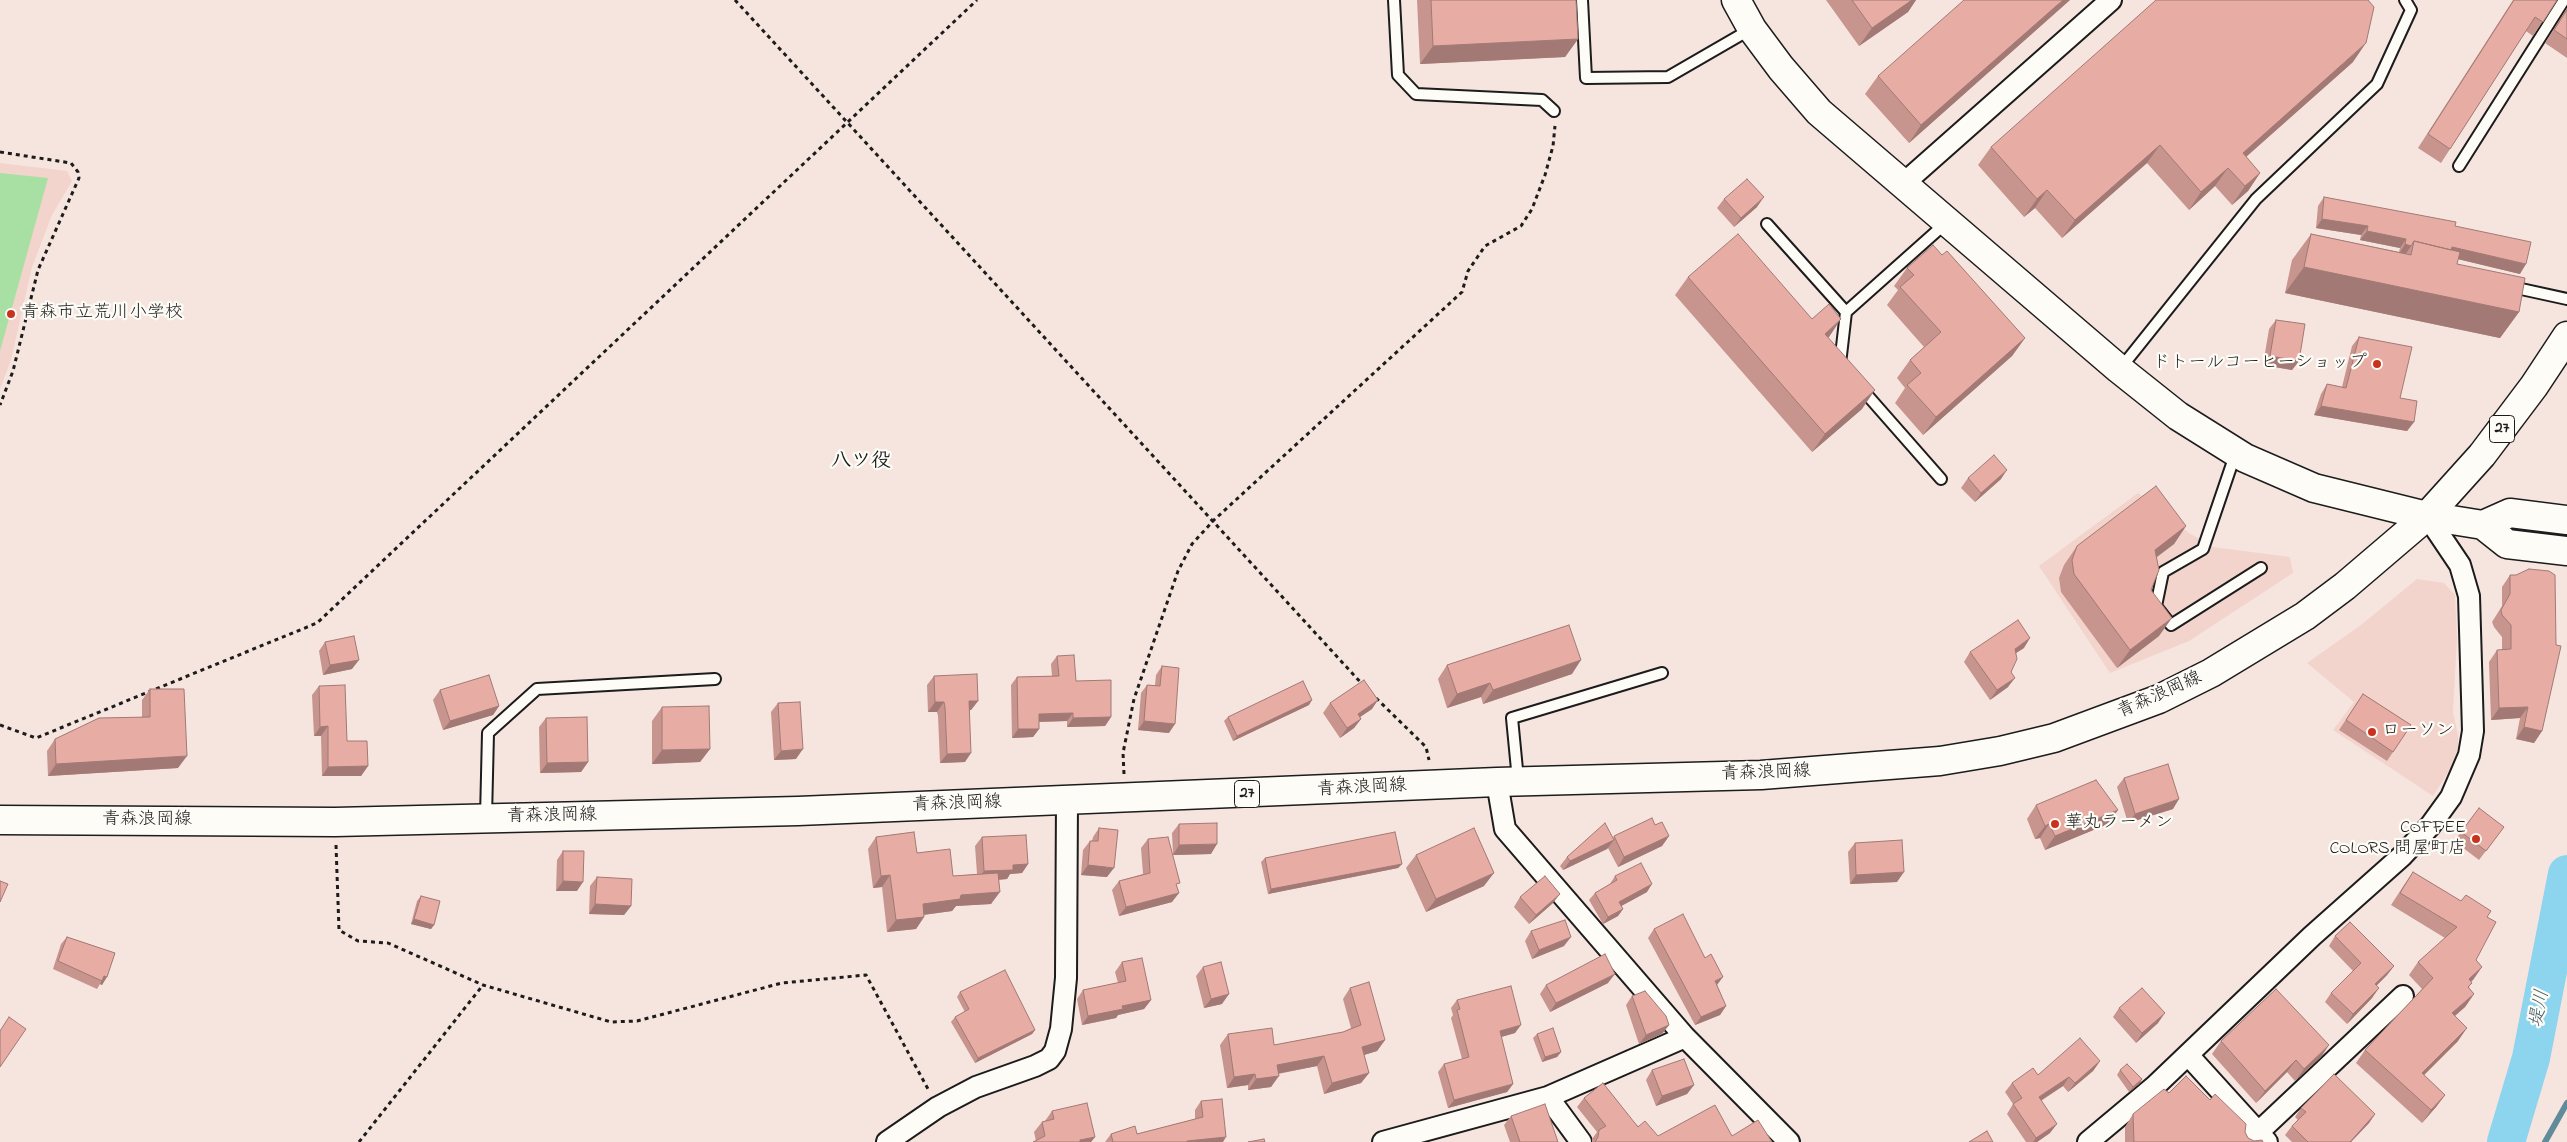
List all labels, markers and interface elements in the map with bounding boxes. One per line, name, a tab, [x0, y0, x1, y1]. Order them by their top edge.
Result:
place label: 青森市立荒川小学校	[21, 303, 183, 325]
marker: 青森市立荒川小学校	[5, 308, 17, 320]
place label: ドトールコーヒーショップ	[2152, 353, 2367, 375]
marker: ドトールコーヒーショップ	[2371, 358, 2383, 370]
road number: 27	[2490, 416, 2514, 442]
district label: 八ツ役	[831, 451, 891, 475]
street label: 青森浪岡線	[2114, 668, 2206, 724]
place label: ローソン	[2382, 721, 2454, 743]
marker: ローソン	[2366, 726, 2378, 738]
street label: 青森浪岡線	[1721, 762, 1811, 786]
street label: 青森浪岡線	[1316, 776, 1408, 802]
road number: 27	[1234, 781, 1260, 808]
street label: 青森浪岡線	[912, 793, 1002, 817]
street label: 青森浪岡線	[507, 805, 597, 829]
street label: 青森浪岡線	[102, 810, 192, 832]
place label: 華丸ラーメン	[2065, 813, 2173, 835]
marker: 華丸ラーメン	[2049, 818, 2061, 830]
place label: COFFEE COLORS 問屋町店	[2329, 818, 2466, 861]
marker: COFFEE COLORS 問屋町店	[2470, 833, 2482, 845]
water label: 堤川	[2526, 988, 2556, 1030]

